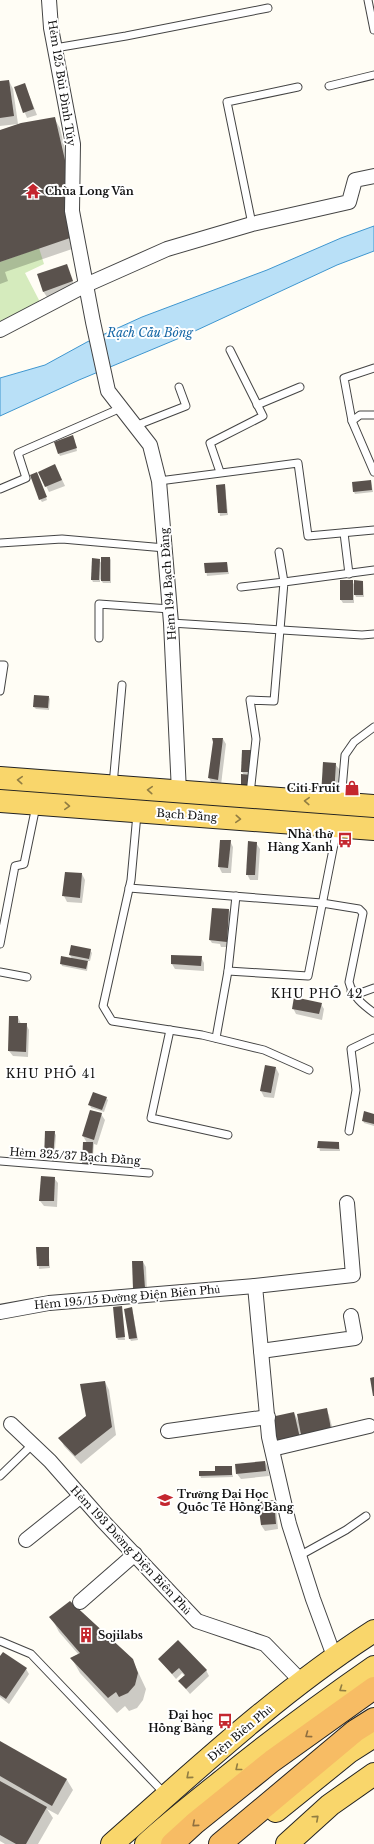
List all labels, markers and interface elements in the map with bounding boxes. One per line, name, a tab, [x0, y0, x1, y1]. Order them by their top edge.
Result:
street label: Hẻm 125 Bùi Đình Túy	[45, 19, 79, 147]
temple icon: Chùa Long Vân	[24, 182, 42, 200]
place label: Chùa Long Vân	[45, 184, 134, 198]
water label: Rạch Cầu Bông	[106, 325, 194, 340]
street label: Hẻm 194 Bạch Đằng	[157, 527, 179, 641]
one-way arrow	[17, 775, 23, 784]
shop icon: Citi Fruit	[343, 779, 361, 797]
place label: Citi Fruit	[287, 781, 341, 795]
one-way arrow	[147, 785, 153, 794]
one-way arrow	[304, 796, 310, 805]
one-way arrow	[64, 802, 70, 811]
street label: Bạch Đằng	[156, 806, 218, 824]
one-way arrow	[235, 815, 241, 824]
place label: Nhà thờ Hàng Xanh	[267, 827, 334, 854]
bus stop icon: Nhà thờ Hàng Xanh	[336, 831, 354, 849]
district label: KHU PHỐ 42	[271, 985, 363, 1001]
district label: KHU PHỐ 41	[6, 1065, 96, 1081]
street label: Hẻm 325/37 Bạch Đằng	[9, 1144, 141, 1168]
street label: Hẻm 195/15 Đường Điện Biên Phủ	[33, 1282, 221, 1312]
street label: Hẻm 193 Đường Điện Biên Phủ	[68, 1483, 195, 1618]
place label: Trường Đại Học Quốc Tế Hồng Bàng	[177, 1487, 294, 1514]
school or university icon: Trường Đại Học Quốc Tế Hồng Bàng	[156, 1491, 174, 1509]
building icon: Sojilabs	[77, 1626, 95, 1644]
place label: Sojilabs	[98, 1628, 143, 1642]
one-way arrow	[339, 1684, 346, 1692]
street label: Điện Biên Phủ	[205, 1701, 276, 1764]
place label: Đại học Hồng Bàng	[148, 1708, 213, 1735]
bus stop icon: Đại học Hồng Bàng	[216, 1712, 234, 1730]
one-way arrow	[305, 1730, 312, 1738]
one-way arrow	[236, 1763, 243, 1770]
one-way arrow	[187, 1771, 194, 1778]
one-way arrow	[311, 1815, 319, 1822]
one-way arrow	[192, 1819, 200, 1826]

